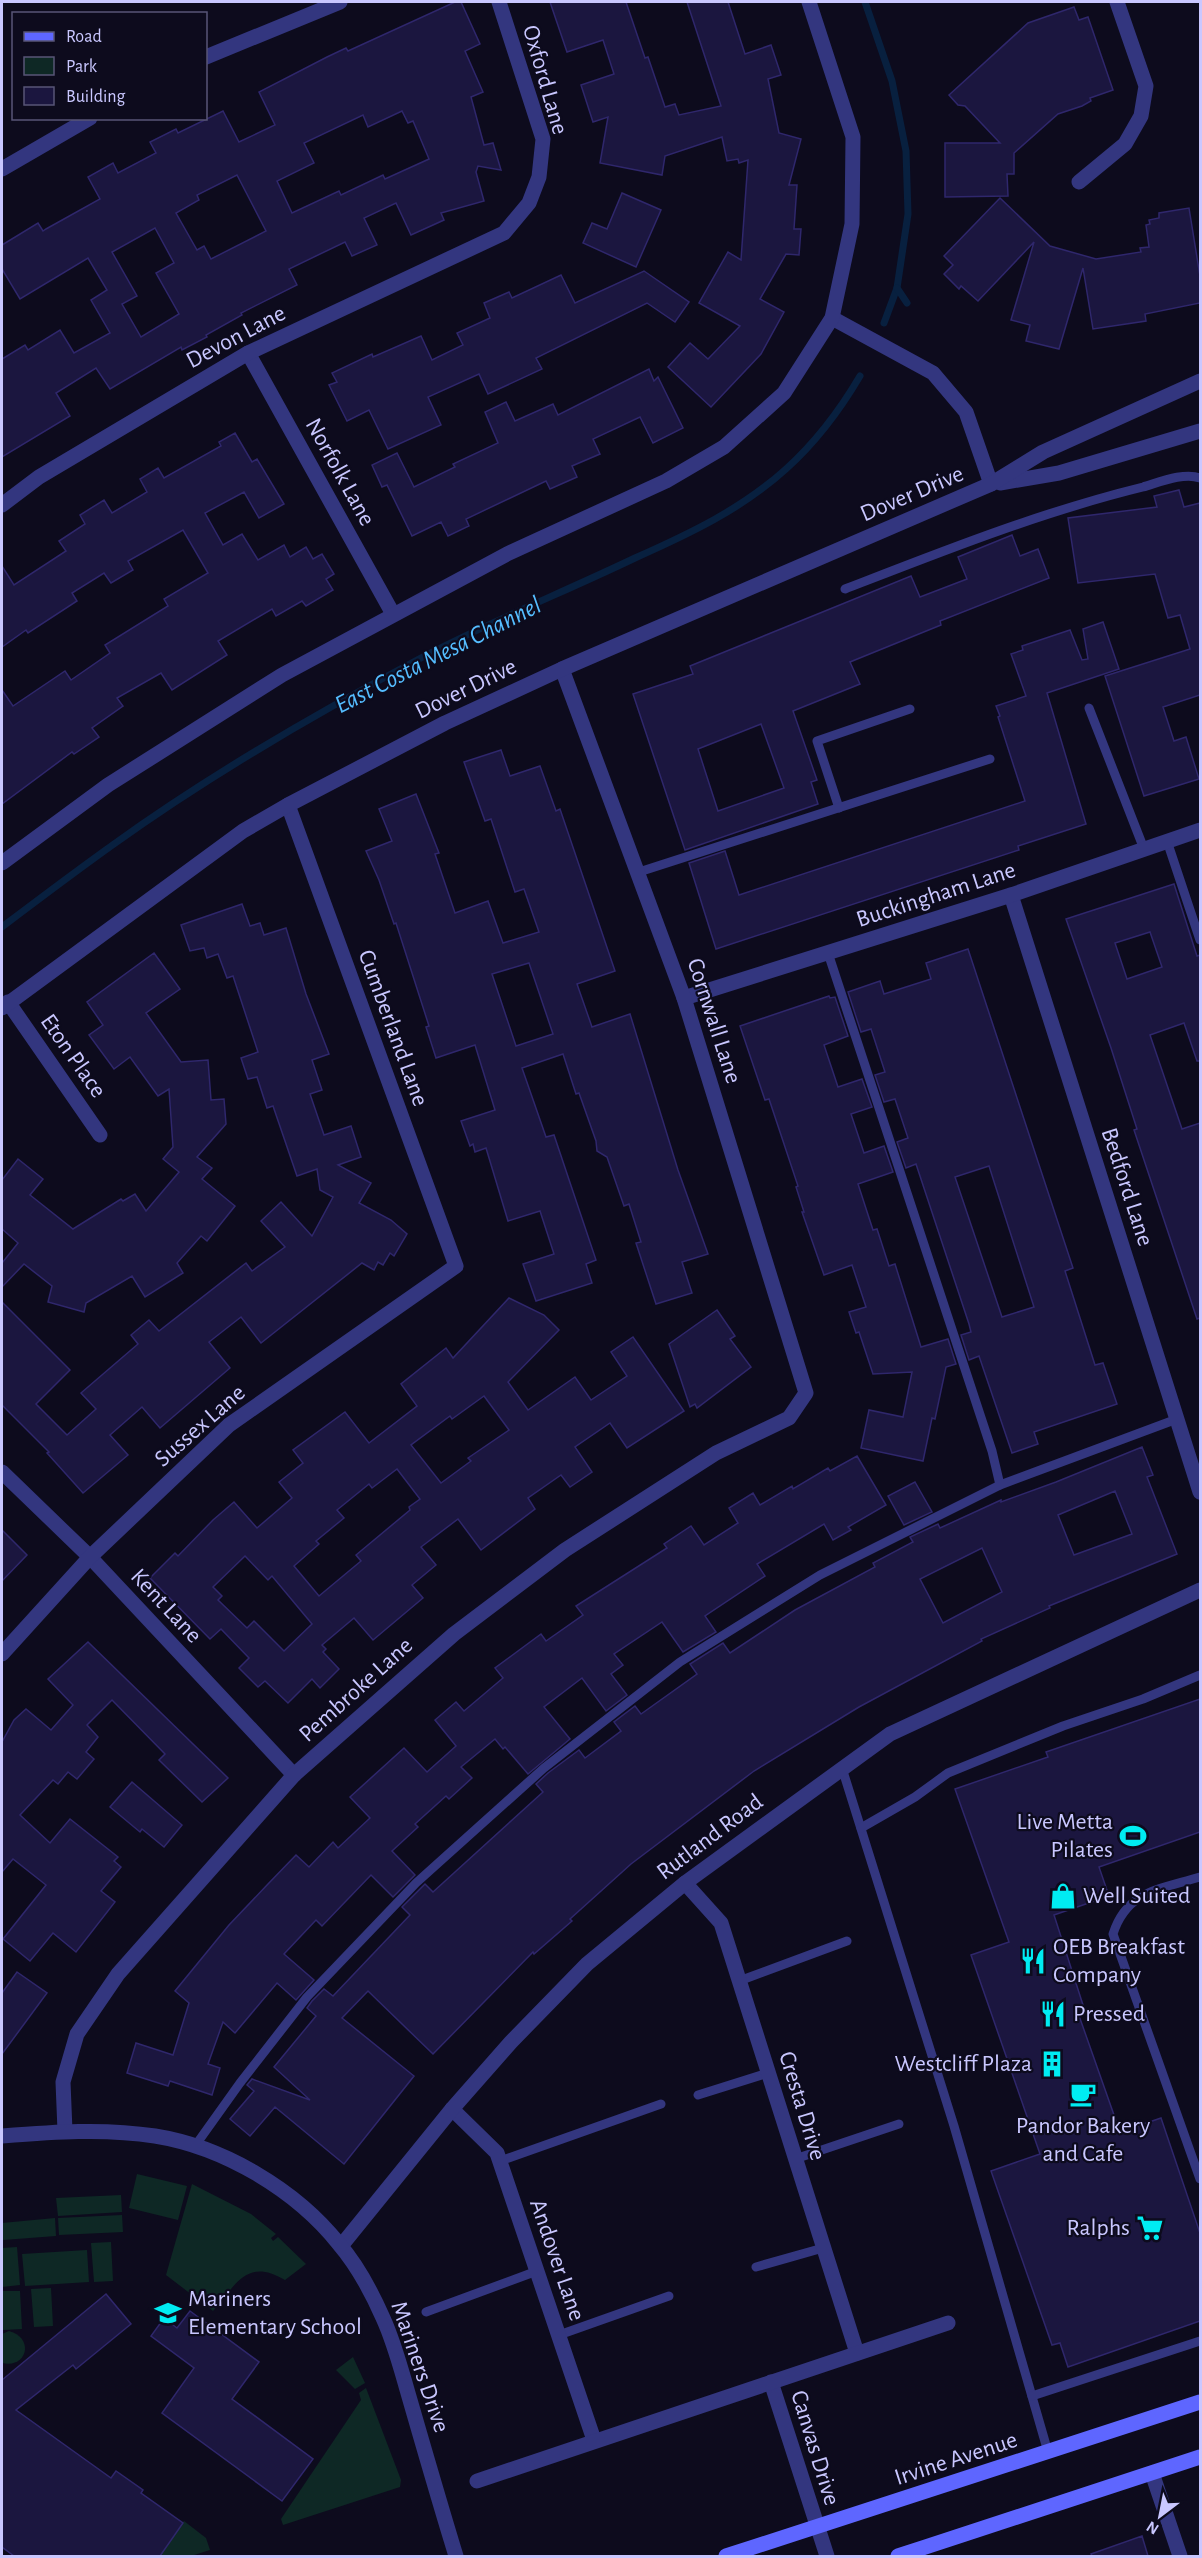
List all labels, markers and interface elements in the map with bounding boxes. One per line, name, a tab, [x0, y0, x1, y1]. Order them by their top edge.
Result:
legend	[12, 12, 207, 120]
street label: Oxford Lane	[518, 23, 572, 137]
text: Road	[66, 28, 102, 46]
text: Park	[66, 58, 98, 76]
text: Building	[66, 88, 126, 106]
street label: Devon Lane	[182, 301, 290, 373]
street label: Norfolk Lane	[301, 414, 379, 530]
street label: Dover Drive	[857, 462, 967, 526]
water label: East Costa Mesa Channel	[331, 592, 545, 718]
street label: Dover Drive	[412, 654, 520, 724]
street label: Buckingham Lane	[853, 858, 1019, 932]
street label: Cumberland Lane	[354, 947, 432, 1109]
street label: Cornwall Lane	[682, 955, 746, 1087]
street label: Eton Place	[36, 1010, 110, 1102]
street label: Bedford Lane	[1097, 1125, 1157, 1249]
street label: Sussex Lane	[150, 1381, 250, 1471]
street label: Kent Lane	[126, 1564, 206, 1648]
street label: Pembroke Lane	[295, 1633, 417, 1747]
street label: Rutland Road	[652, 1789, 768, 1885]
place label: Live Metta Pilates	[1016, 1810, 1113, 1862]
sports icon: Live Metta Pilates	[1118, 1821, 1148, 1851]
shop icon: Well Suited	[1048, 1881, 1078, 1911]
place label: Well Suited	[1083, 1884, 1190, 1908]
place label: OEB Breakfast Company	[1053, 1935, 1185, 1987]
restaurant icon: OEB Breakfast Company	[1018, 1946, 1048, 1976]
restaurant icon: Pressed	[1038, 1999, 1068, 2029]
place label: Pressed	[1073, 2002, 1145, 2026]
street label: Cresta Drive	[774, 2049, 830, 2163]
building icon: Westcliff Plaza	[1037, 2049, 1067, 2079]
place label: Westcliff Plaza	[894, 2052, 1032, 2076]
cafe icon: Pandor Bakery and Cafe	[1068, 2079, 1098, 2109]
place label: Pandor Bakery and Cafe	[1016, 2114, 1150, 2166]
street label: Andover Lane	[525, 2196, 589, 2324]
supermarket icon: Ralphs	[1135, 2213, 1165, 2243]
place label: Ralphs	[1067, 2216, 1130, 2240]
place label: Mariners Elementary School	[188, 2287, 362, 2339]
school or university icon: Mariners Elementary School	[153, 2298, 183, 2328]
street label: Mariners Drive	[386, 2298, 454, 2436]
street label: Canvas Drive	[786, 2388, 844, 2508]
street label: Irvine Avenue	[892, 2428, 1020, 2490]
north arrow	[1130, 2486, 1190, 2546]
text: N	[1144, 2518, 1162, 2538]

